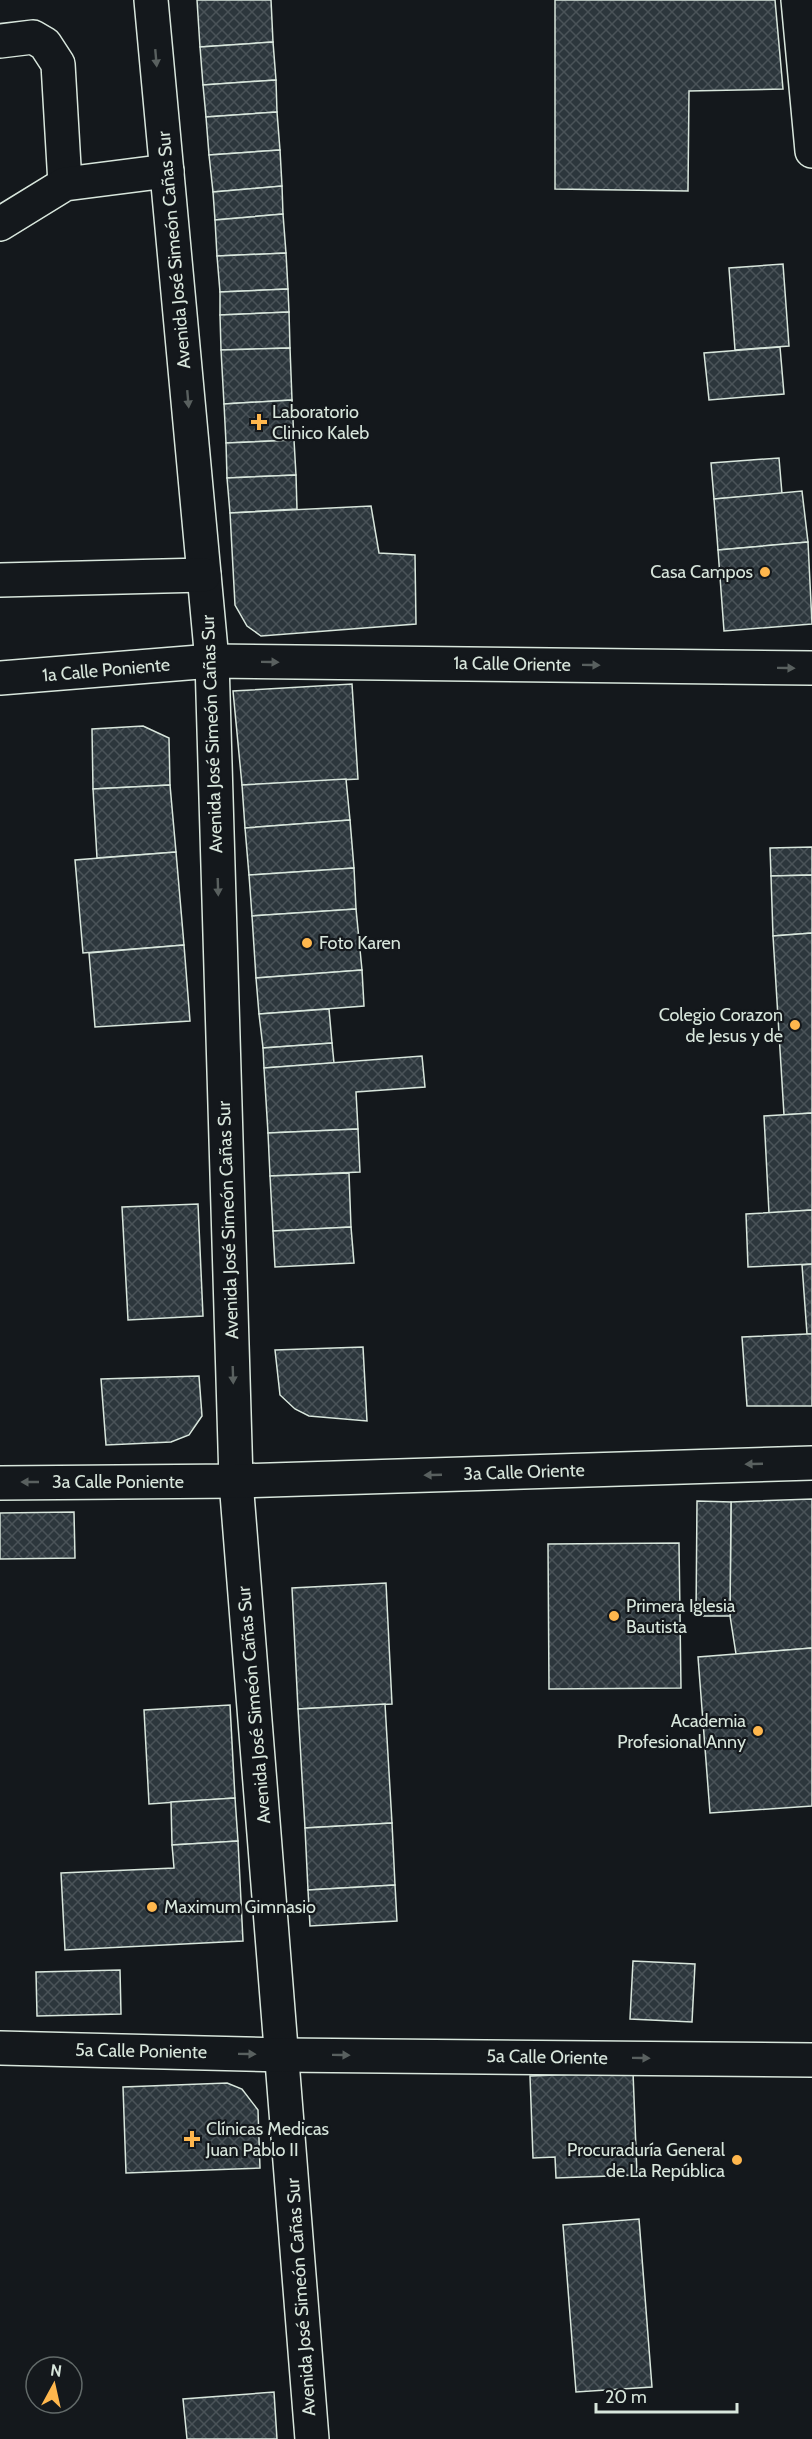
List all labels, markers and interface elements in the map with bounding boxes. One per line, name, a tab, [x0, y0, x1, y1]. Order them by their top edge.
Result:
one-way arrow	[151, 49, 161, 68]
street label: Avenida José Simeón Cañas Sur	[153, 130, 195, 370]
one-way arrow	[183, 389, 193, 408]
place label: Laboratorio Clinico Kaleb	[272, 401, 369, 444]
marker: Laboratorio Clinico Kaleb	[250, 413, 268, 431]
place label: Casa Campos	[650, 561, 753, 583]
marker: Casa Campos	[758, 565, 772, 579]
street label: Avenida José Simeón Cañas Sur	[197, 614, 227, 854]
street label: 1a Calle Oriente	[453, 652, 571, 676]
street label: 1a Calle Poniente	[41, 653, 171, 687]
one-way arrow	[261, 657, 280, 667]
one-way arrow	[582, 660, 601, 670]
one-way arrow	[777, 663, 796, 672]
one-way arrow	[214, 877, 223, 896]
place label: Foto Karen	[319, 932, 401, 954]
marker: Foto Karen	[300, 936, 314, 950]
place label: Colegio Corazon de Jesus y de	[659, 1004, 783, 1047]
marker: Colegio Corazon de Jesus y de	[788, 1018, 802, 1032]
street label: Avenida José Simeón Cañas Sur	[213, 1100, 243, 1340]
one-way arrow	[228, 1366, 237, 1385]
street label: 3a Calle Oriente	[463, 1459, 585, 1485]
one-way arrow	[744, 1460, 763, 1469]
one-way arrow	[423, 1470, 442, 1480]
street label: 3a Calle Poniente	[52, 1471, 184, 1493]
one-way arrow	[21, 1478, 40, 1487]
street label: Avenida José Simeón Cañas Sur	[233, 1585, 275, 1825]
place label: Primera Iglesia Bautista	[626, 1595, 736, 1638]
marker: Primera Iglesia Bautista	[607, 1609, 621, 1623]
place label: Academia Profesional Anny	[617, 1710, 746, 1753]
marker: Academia Profesional Anny	[751, 1724, 765, 1738]
place label: Maximum Gimnasio	[164, 1896, 316, 1918]
marker: Maximum Gimnasio	[145, 1900, 159, 1914]
street label: 5a Calle Poniente	[75, 2039, 207, 2063]
street label: 5a Calle Oriente	[486, 2045, 608, 2069]
one-way arrow	[238, 2049, 257, 2058]
one-way arrow	[332, 2050, 351, 2060]
one-way arrow	[632, 2053, 651, 2063]
place label: Clínicas Medicas Juan Pablo II	[205, 2118, 329, 2161]
marker: Clínicas Medicas Juan Pablo II	[183, 2130, 201, 2148]
place label: Procuraduría General de La República	[567, 2139, 726, 2182]
marker: Procuraduría General de La República	[730, 2153, 744, 2167]
street label: Avenida José Simeón Cañas Sur	[282, 2177, 320, 2417]
north arrow	[24, 2355, 84, 2415]
text: N	[49, 2360, 63, 2381]
scale bar	[596, 2376, 737, 2414]
text: 20 m	[605, 2386, 647, 2408]

